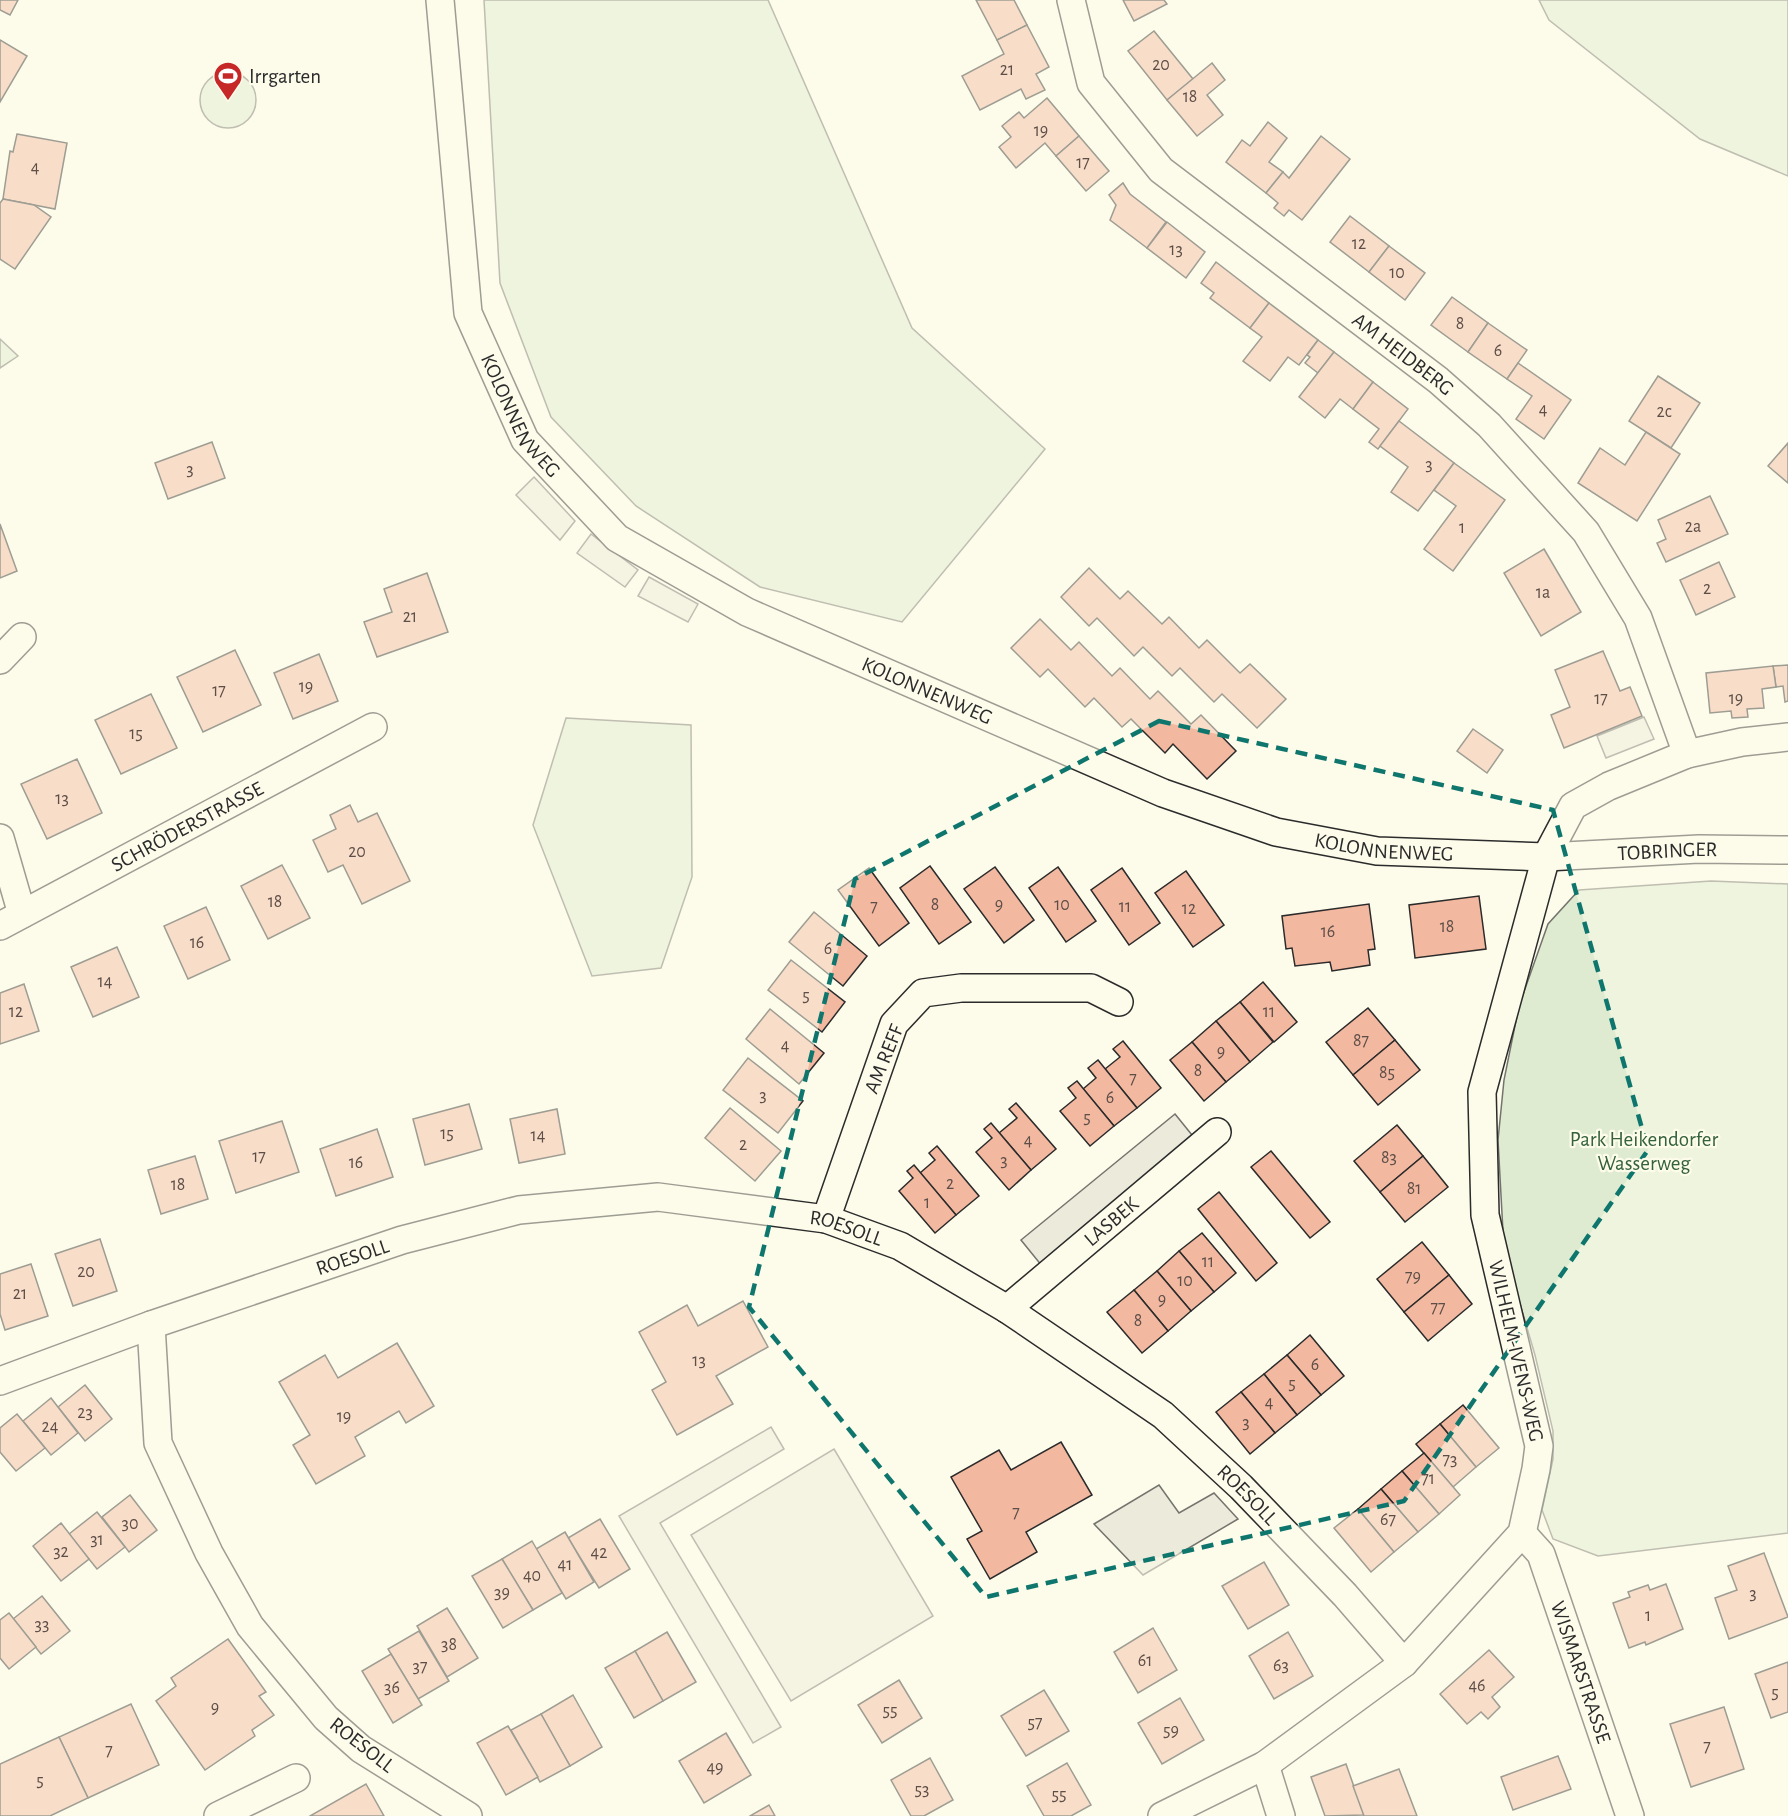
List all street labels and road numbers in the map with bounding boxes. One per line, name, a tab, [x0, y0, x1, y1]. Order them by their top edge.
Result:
street label: AM HEIDBERG	[1349, 309, 1458, 399]
street label: KOLONNENWEG	[477, 351, 564, 481]
street label: KOLONNENWEG	[859, 653, 995, 728]
street label: SCHRÖDERSTRASSE	[108, 777, 267, 875]
street label: KOLONNENWEG	[1313, 829, 1454, 864]
street label: TOBRINGER	[1617, 838, 1717, 864]
street label: AM REFF	[861, 1021, 908, 1096]
street label: LASBEK	[1080, 1192, 1142, 1250]
street label: ROESOLL	[809, 1206, 886, 1249]
street label: ROESOLL	[313, 1235, 392, 1279]
street label: WILHELM-IVENS-WEG	[1485, 1258, 1547, 1444]
street label: ROESOLL	[1213, 1460, 1282, 1529]
street label: WISMARSTRASSE	[1547, 1598, 1615, 1746]
street label: ROESOLL	[326, 1713, 398, 1777]

